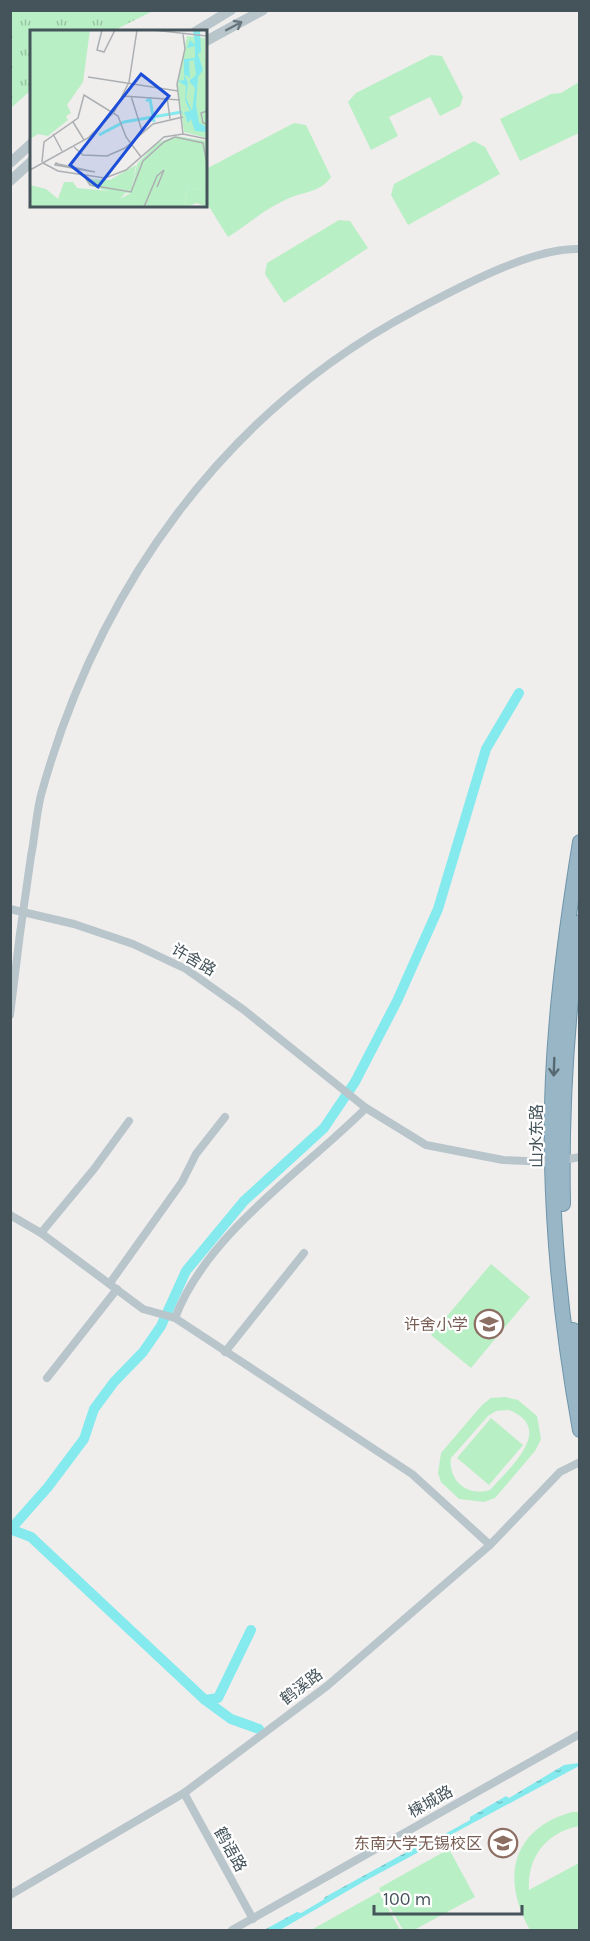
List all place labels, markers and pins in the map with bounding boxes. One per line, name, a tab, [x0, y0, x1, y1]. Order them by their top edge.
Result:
school or university icon: 许舍小学	[473, 1308, 505, 1340]
place label: 许舍小学	[404, 1315, 468, 1334]
school or university icon: 东南大学无锡校区	[487, 1827, 519, 1859]
place label: 东南大学无锡校区	[354, 1834, 482, 1853]

